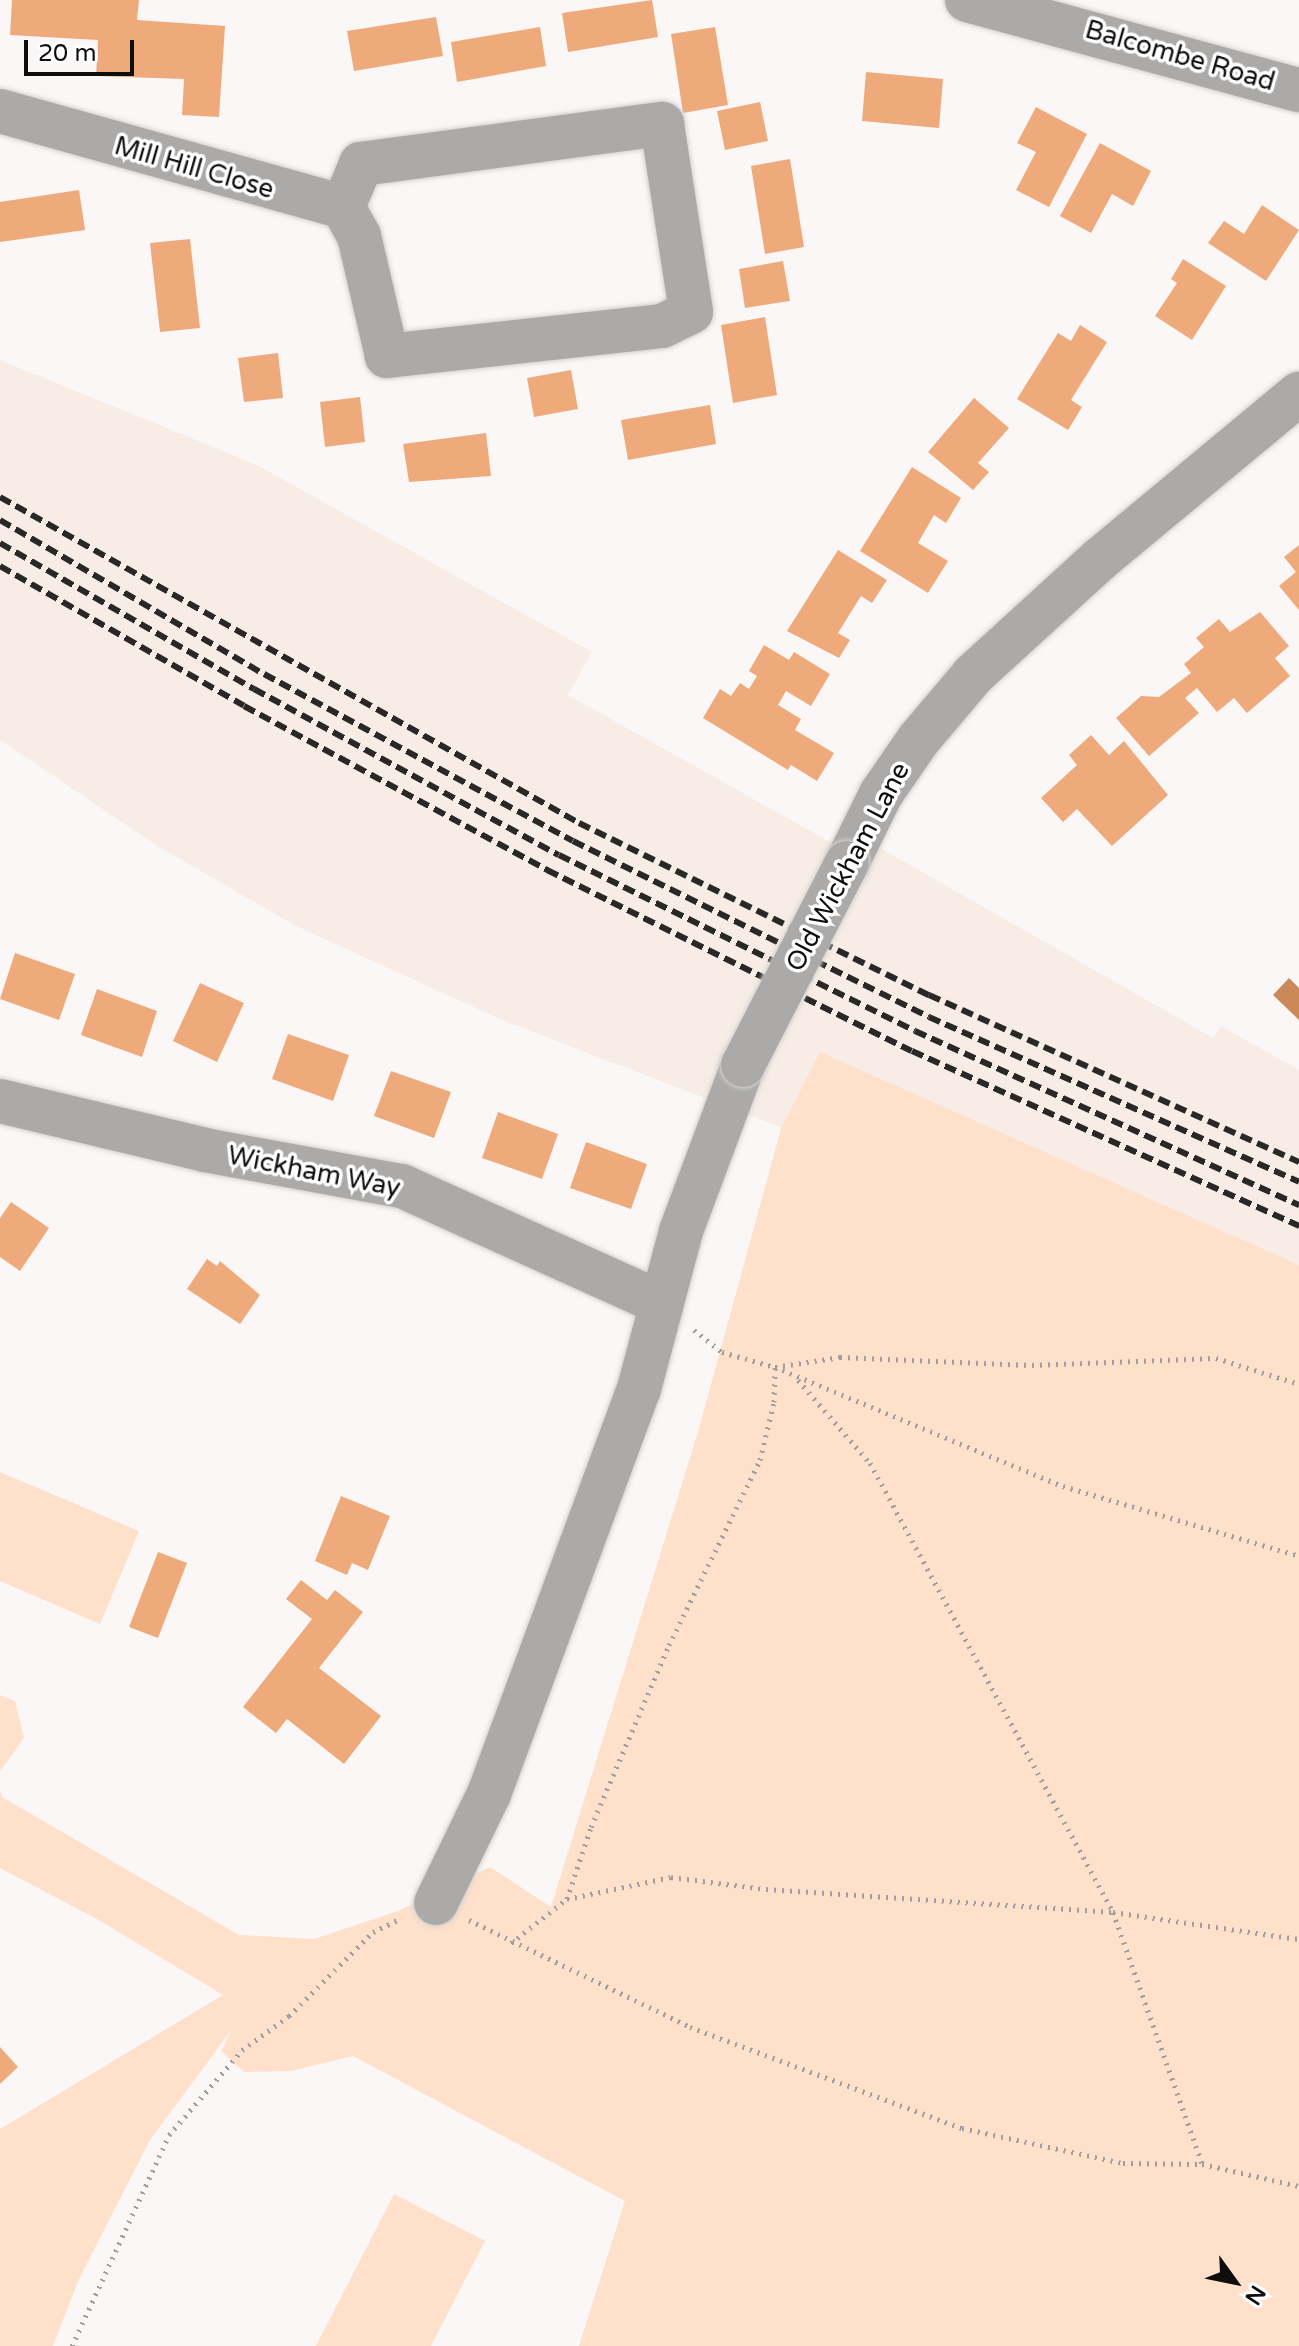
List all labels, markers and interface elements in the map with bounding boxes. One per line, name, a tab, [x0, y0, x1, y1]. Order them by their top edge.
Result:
street label: Balcombe Road	[1082, 14, 1278, 98]
scale bar	[28, 24, 138, 74]
text: 20 m	[38, 39, 96, 68]
street label: Mill Hill Close	[111, 130, 277, 206]
street label: Old Wickham Lane	[780, 757, 916, 977]
street label: Wickham Way	[225, 1140, 403, 1204]
north arrow	[1195, 2242, 1275, 2322]
text: N	[1239, 2281, 1271, 2310]

